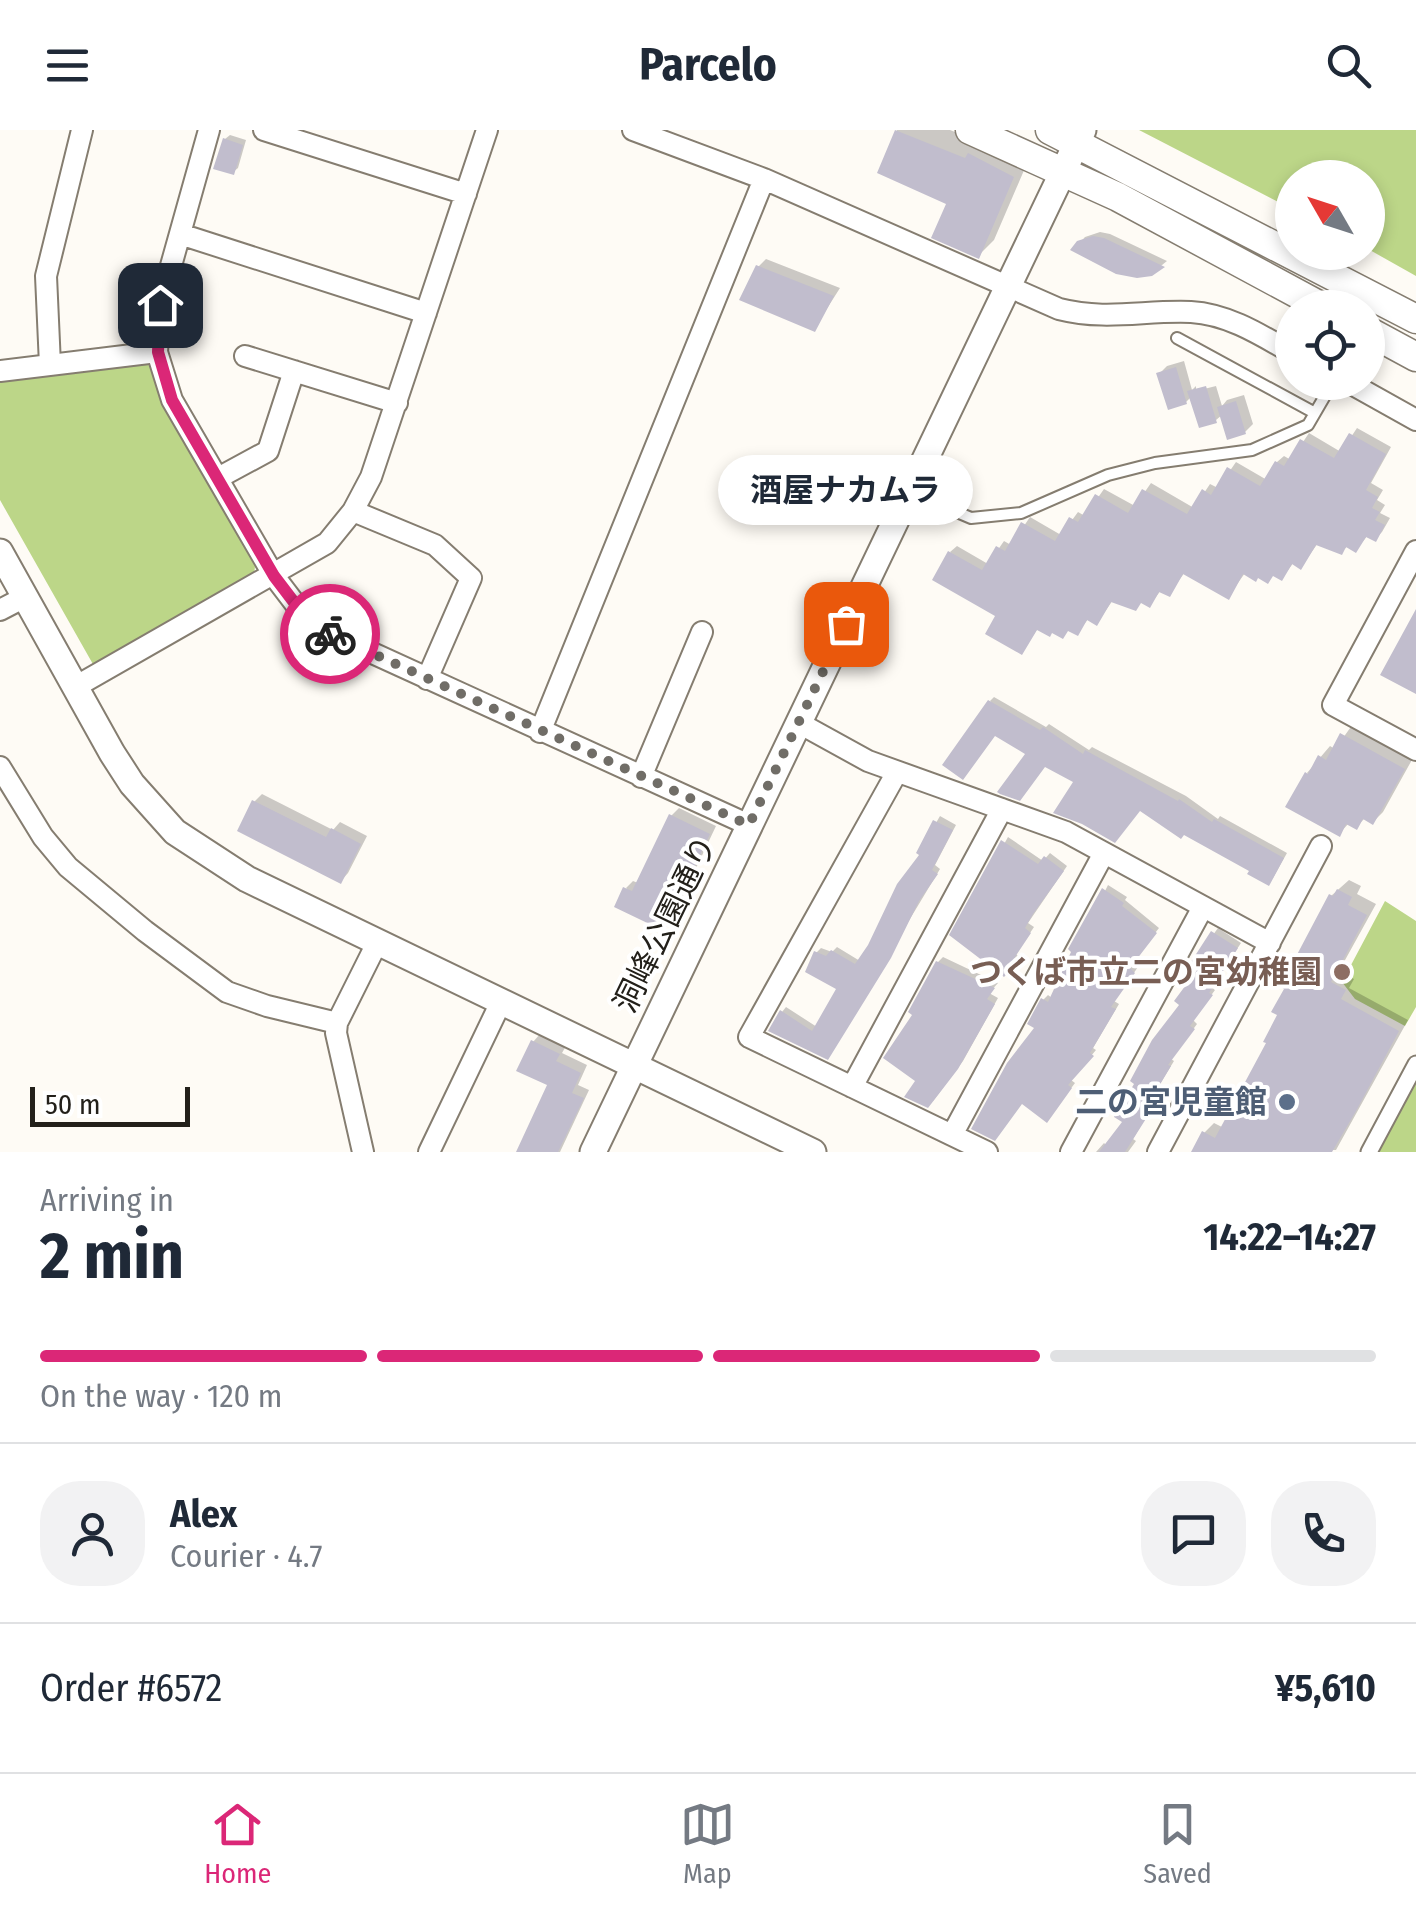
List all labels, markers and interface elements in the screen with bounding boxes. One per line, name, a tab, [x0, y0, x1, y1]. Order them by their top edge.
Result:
icon: menu	[40, 38, 95, 93]
text: Parcelo	[639, 38, 777, 92]
icon: search	[1321, 38, 1376, 93]
north arrow	[1275, 160, 1385, 270]
map controls	[1275, 160, 1385, 400]
pin	[118, 263, 203, 348]
icon: home	[133, 278, 188, 333]
button: locate	[1275, 290, 1385, 400]
callout: 酒屋ナカムラ	[718, 454, 974, 524]
text: 酒屋ナカムラ	[750, 471, 941, 509]
pin	[804, 582, 889, 667]
courier	[280, 584, 380, 684]
icon: bag	[819, 597, 874, 652]
icon: bike	[303, 607, 358, 662]
street label: 洞峰公園通り	[606, 829, 724, 1019]
place label: つくば市立二の宮幼稚園	[970, 953, 1322, 991]
marker: つくば市立二の宮幼稚園	[1331, 961, 1353, 983]
scale bar	[30, 1082, 190, 1126]
place label: 二の宮児童館	[1075, 1083, 1267, 1121]
text: 50 m	[45, 1088, 101, 1121]
marker: 二の宮児童館	[1276, 1091, 1298, 1113]
text: Arriving in	[40, 1181, 174, 1219]
text: 14:22–14:27	[1203, 1214, 1376, 1260]
text: 2 min	[40, 1217, 184, 1295]
text: On the way · 120 m	[40, 1377, 282, 1415]
button: person	[40, 1481, 145, 1586]
button: chat	[1141, 1481, 1246, 1586]
button: phone	[1271, 1481, 1376, 1586]
text: Alex	[170, 1491, 237, 1537]
text: Courier · 4.7	[170, 1537, 322, 1575]
text: Order #6572	[40, 1665, 222, 1711]
text: ¥5,610	[1275, 1665, 1376, 1711]
tab: Home	[204, 1797, 271, 1890]
tab: Map	[680, 1797, 735, 1890]
tab: Saved	[1143, 1797, 1212, 1890]

